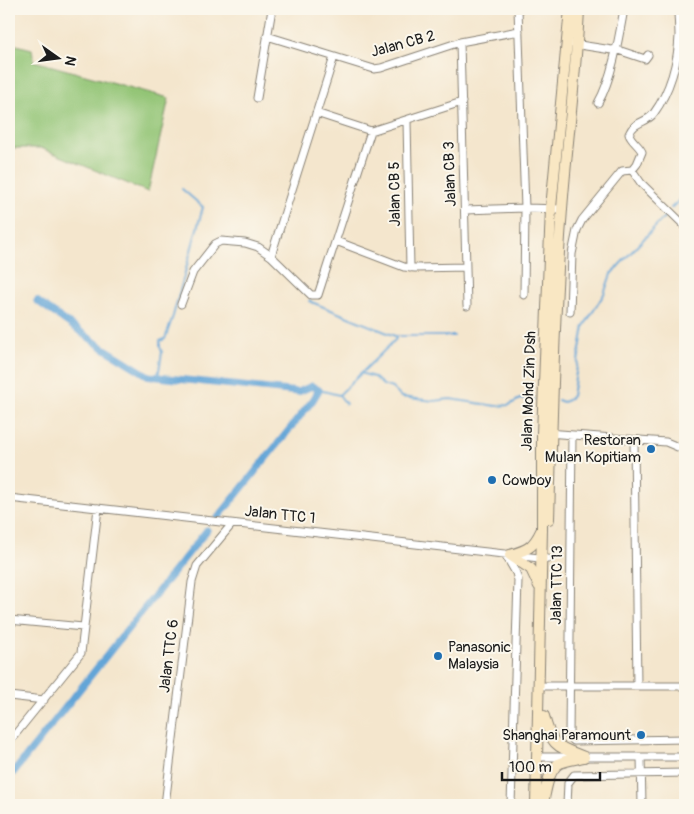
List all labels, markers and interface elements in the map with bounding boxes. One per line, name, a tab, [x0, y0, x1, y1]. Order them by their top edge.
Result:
street label: Jalan CB 2	[369, 26, 437, 62]
north arrow	[32, 32, 82, 82]
text: N	[61, 54, 80, 68]
street label: Jalan CB 3	[439, 141, 461, 207]
street label: Jalan CB 5	[385, 161, 405, 227]
street label: Jalan Mohd Zin Dsh	[517, 331, 541, 451]
place label: Restoran Mulan Kopitiam	[545, 431, 641, 467]
marker: Restoran Mulan Kopitiam	[645, 443, 657, 455]
place label: Cowboy	[502, 471, 552, 490]
marker: Cowboy	[486, 474, 498, 486]
street label: Jalan TTC 1	[244, 502, 316, 528]
street label: Jalan TTC 13	[547, 545, 567, 625]
street label: Jalan TTC 6	[155, 618, 183, 694]
place label: Panasonic Malaysia	[448, 638, 511, 674]
marker: Panasonic Malaysia	[432, 650, 444, 662]
place label: Shanghai Paramount	[502, 726, 632, 745]
marker: Shanghai Paramount	[635, 729, 647, 741]
scale bar	[502, 749, 599, 781]
text: 100 m	[509, 758, 552, 777]

